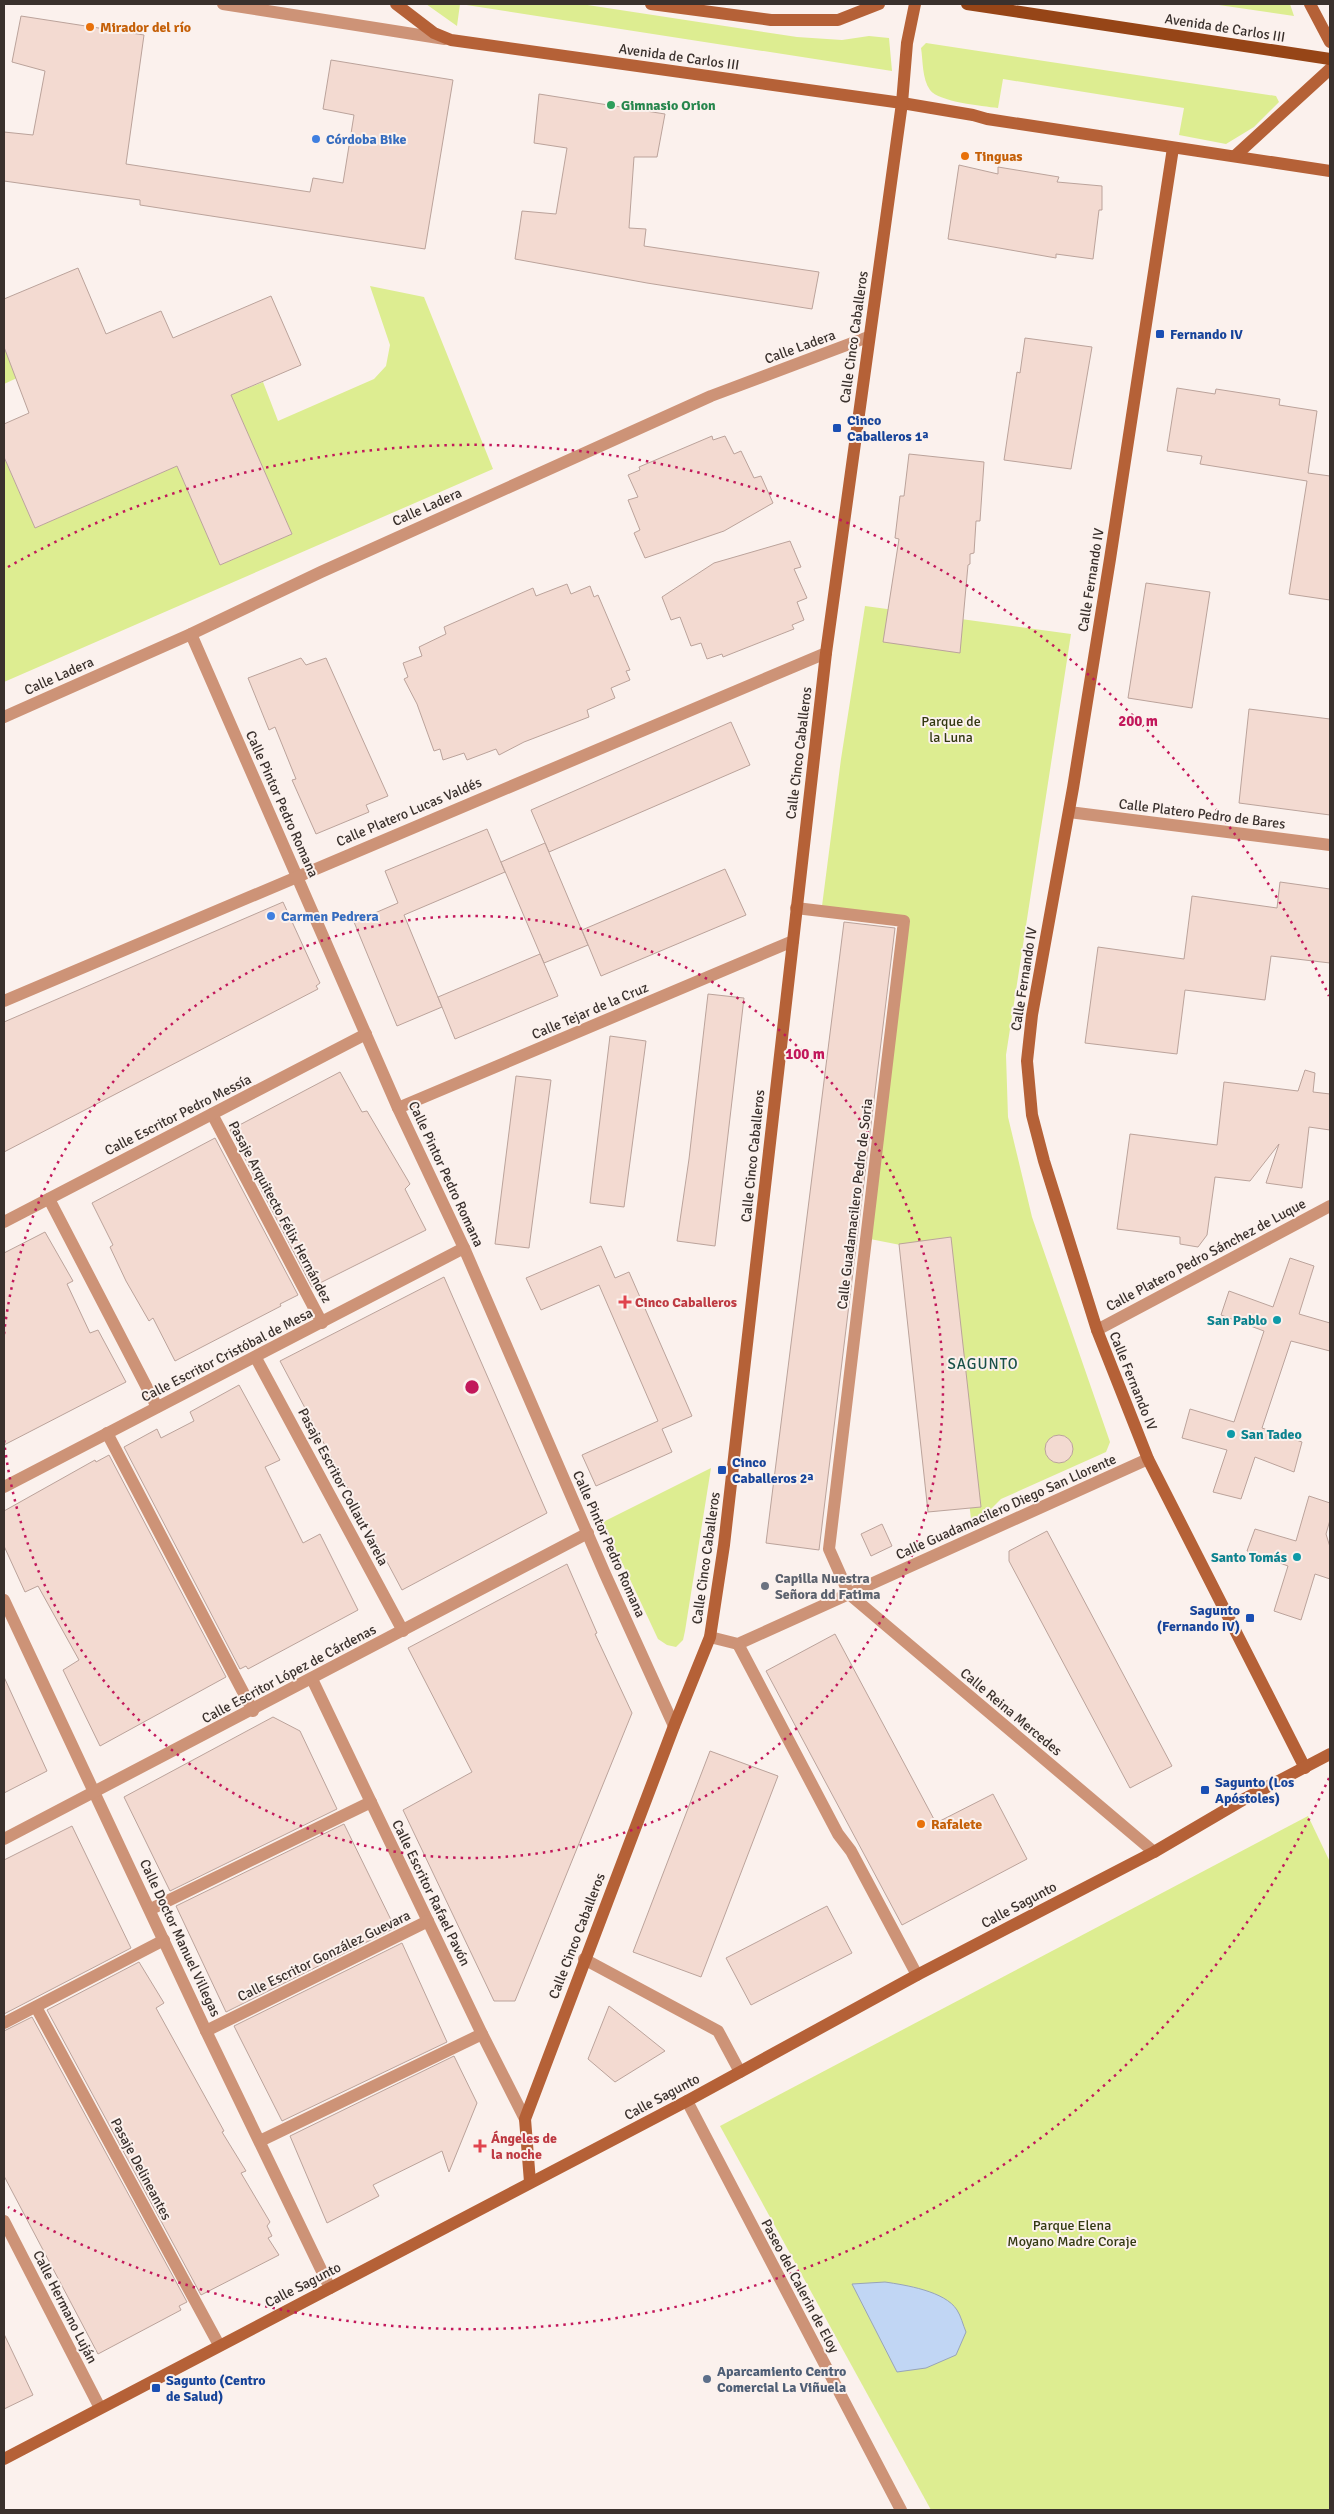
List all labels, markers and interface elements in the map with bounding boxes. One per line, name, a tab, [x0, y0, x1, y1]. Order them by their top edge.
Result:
street label: Avenida de Carlos III	[1164, 10, 1286, 46]
place label: Mirador del río	[100, 19, 191, 36]
marker: Mirador del río	[84, 21, 96, 33]
street label: Avenida de Carlos III	[618, 40, 740, 74]
place label: Gimnasio Orion	[621, 97, 716, 114]
marker: Gimnasio Orion	[605, 99, 617, 111]
place label: Córdoba Bike	[326, 131, 407, 148]
marker: Córdoba Bike	[310, 133, 322, 145]
place label: Tinguas	[975, 148, 1023, 165]
marker: Tinguas	[959, 150, 971, 162]
street label: Calle Cinco Caballeros	[836, 270, 872, 404]
street label: Calle Ladera	[762, 326, 838, 368]
place label: Fernando IV	[1170, 326, 1243, 343]
marker: Fernando IV	[1154, 328, 1166, 340]
place label: Cinco Caballeros 1ª	[847, 412, 929, 445]
marker: Cinco Caballeros 1ª	[831, 422, 843, 434]
street label: Calle Ladera	[390, 484, 464, 530]
street label: Calle Fernando IV	[1074, 527, 1108, 633]
street label: Calle Ladera	[22, 653, 96, 699]
street label: Calle Cinco Caballeros	[782, 686, 816, 820]
text: 200 m	[1118, 712, 1158, 730]
park label: Parque de la Luna	[921, 713, 981, 746]
street label: Calle Pintor Pedro Romana	[242, 728, 322, 880]
street label: Calle Platero Lucas Valdés	[334, 774, 484, 850]
street label: Calle Platero Pedro de Bares	[1118, 795, 1286, 833]
place label: Carmen Pedrera	[281, 908, 379, 925]
marker: Carmen Pedrera	[265, 910, 277, 922]
street label: Calle Fernando IV	[1007, 926, 1041, 1032]
street label: Calle Tejar de la Cruz	[529, 979, 651, 1043]
text: 100 m	[785, 1045, 825, 1063]
street label: Calle Escritor Pedro Messía	[102, 1071, 254, 1159]
street label: Calle Cinco Caballeros	[738, 1089, 768, 1223]
street label: Calle Guadamacilero Pedro de Soria	[834, 1097, 876, 1311]
street label: Calle Pintor Pedro Romana	[405, 1098, 487, 1250]
street label: Pasaje Arquitecto Félix Hernández	[225, 1118, 335, 1306]
street label: Calle Platero Pedro Sánchez de Luque	[1103, 1195, 1309, 1315]
place label: Cinco Caballeros	[635, 1294, 737, 1311]
marker: Cinco Caballeros	[619, 1296, 631, 1308]
street label: Calle Escritor Cristóbal de Mesa	[138, 1304, 316, 1406]
place label: San Pablo	[1207, 1312, 1267, 1329]
marker: San Pablo	[1271, 1314, 1283, 1326]
street label: Calle Fernando IV	[1105, 1329, 1161, 1433]
district label: SAGUNTO	[947, 1355, 1019, 1373]
centre of rings	[463, 1378, 481, 1396]
street label: Pasaje Escritor Collaut Varela	[294, 1405, 392, 1569]
place label: San Tadeo	[1241, 1426, 1302, 1443]
marker: San Tadeo	[1225, 1428, 1237, 1440]
street label: Calle Guadamacilero Diego San Llorente	[893, 1451, 1119, 1563]
place label: Cinco Caballeros 2ª	[732, 1454, 814, 1487]
marker: Cinco Caballeros 2ª	[716, 1464, 728, 1476]
street label: Calle Pintor Pedro Romana	[569, 1468, 649, 1620]
street label: Calle Cinco Caballeros	[688, 1491, 724, 1625]
place label: Santo Tomás	[1211, 1549, 1287, 1566]
marker: Santo Tomás	[1291, 1551, 1303, 1563]
place label: Capilla Nuestra Señora dd Fatima	[775, 1570, 881, 1603]
marker: Capilla Nuestra Señora dd Fatima	[759, 1580, 771, 1592]
place label: Sagunto (Fernando IV)	[1157, 1602, 1240, 1635]
marker: Sagunto (Fernando IV)	[1244, 1612, 1256, 1624]
street label: Calle Escritor López de Cárdenas	[199, 1621, 379, 1727]
street label: Calle Reina Mercedes	[957, 1664, 1065, 1760]
place label: Sagunto (Los Apóstoles)	[1215, 1774, 1294, 1807]
marker: Sagunto (Los Apóstoles)	[1199, 1784, 1211, 1796]
place label: Rafalete	[931, 1816, 982, 1833]
street label: Calle Escritor Rafael Pavón	[388, 1817, 474, 1969]
marker: Rafalete	[915, 1818, 927, 1830]
street label: Calle Doctor Manuel Villegas	[136, 1856, 224, 2020]
street label: Calle Cinco Caballeros	[545, 1871, 609, 2001]
street label: Calle Sagunto	[978, 1878, 1060, 1932]
street label: Calle Escritor González Guevara	[235, 1907, 413, 2005]
street label: Calle Sagunto	[621, 2070, 703, 2124]
street label: Pasaje Delineantes	[107, 2115, 175, 2223]
place label: Ángeles de la noche	[491, 2130, 557, 2163]
marker: Ángeles de la noche	[473, 2139, 487, 2153]
street label: Paseo del Calerin de Eloy	[757, 2216, 843, 2356]
park label: Parque Elena Moyano Madre Coraje	[1007, 2217, 1137, 2250]
street label: Calle Hermano Luján	[29, 2248, 101, 2366]
street label: Calle Sagunto	[262, 2259, 344, 2311]
place label: Aparcamiento Centro Comercial La Viñuela	[717, 2363, 846, 2396]
place label: Sagunto (Centro de Salud)	[166, 2372, 266, 2405]
marker: Aparcamiento Centro Comercial La Viñuela	[701, 2373, 713, 2385]
marker: Sagunto (Centro de Salud)	[150, 2382, 162, 2394]

